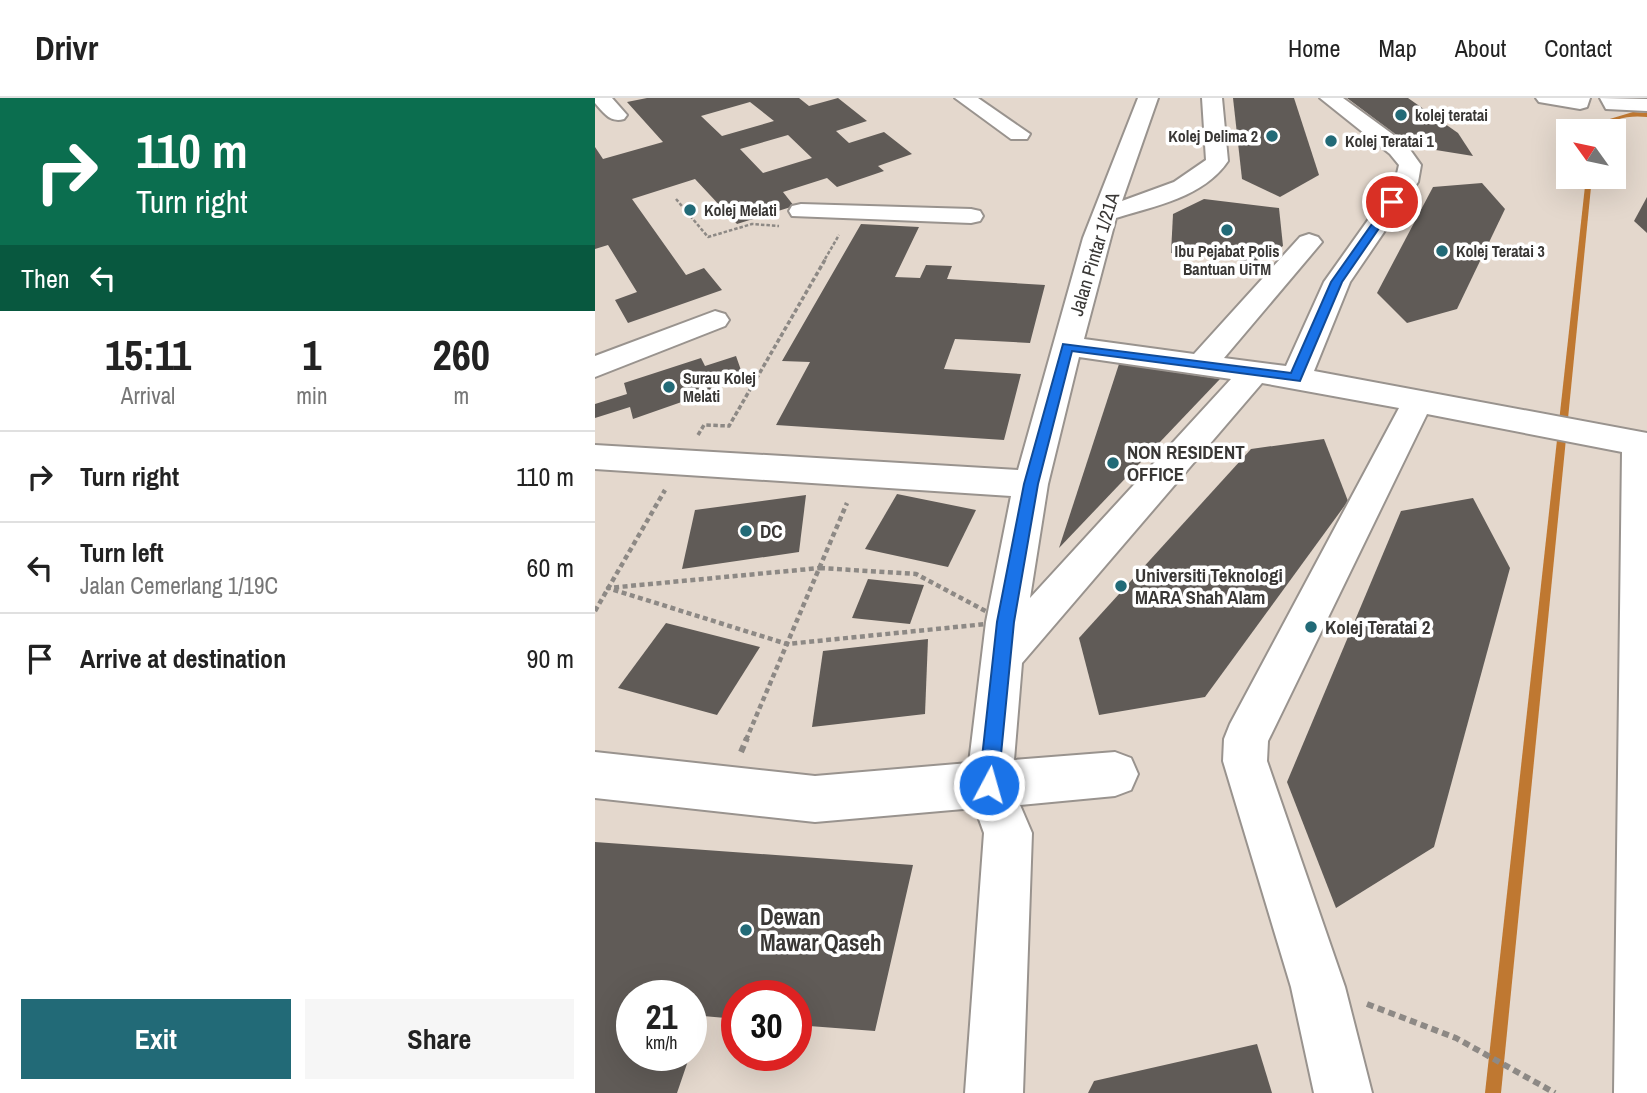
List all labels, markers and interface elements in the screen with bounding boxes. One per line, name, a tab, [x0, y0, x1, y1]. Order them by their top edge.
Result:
text: Drivr	[35, 26, 98, 70]
text: Home	[1288, 32, 1340, 64]
text: Map	[1378, 32, 1417, 64]
text: About	[1455, 32, 1506, 64]
text: Contact	[1544, 32, 1612, 64]
place label: kolej teratai	[1415, 104, 1488, 126]
marker: kolej teratai	[1393, 107, 1409, 123]
text: 110 m	[136, 117, 248, 183]
north arrow	[1556, 119, 1626, 189]
map controls	[1556, 119, 1626, 189]
place label: Kolej Delima 2	[1168, 125, 1258, 147]
icon: right	[21, 126, 112, 217]
marker: Kolej Delima 2	[1264, 128, 1280, 144]
place label: Kolej Teratai 1	[1345, 130, 1434, 152]
marker: Kolej Teratai 1	[1323, 133, 1339, 149]
pin	[1362, 172, 1422, 232]
text: Turn right	[136, 180, 248, 223]
icon: arrive	[1373, 183, 1411, 221]
street label: Jalan Pintar 1/21A	[1063, 188, 1125, 319]
place label: Kolej Melati	[704, 199, 777, 221]
marker: Kolej Melati	[682, 202, 698, 218]
marker: Ibu Pejabat Polis Bantuan UiTM	[1219, 222, 1235, 238]
place label: Ibu Pejabat Polis Bantuan UiTM	[1174, 240, 1280, 280]
place label: Kolej Teratai 3	[1456, 240, 1545, 262]
marker: Kolej Teratai 3	[1434, 243, 1450, 259]
icon: left	[84, 259, 122, 297]
text: Then	[21, 261, 70, 296]
text: 15:11	[105, 327, 191, 383]
text: 1	[302, 327, 321, 383]
text: 260	[433, 327, 490, 383]
place label: Surau Kolej Melati	[683, 367, 756, 407]
marker: Surau Kolej Melati	[661, 379, 677, 395]
text: Arrival	[121, 380, 175, 411]
text: min	[296, 380, 328, 411]
text: m	[453, 380, 469, 411]
place label: NON RESIDENT OFFICE	[1127, 439, 1245, 487]
marker: NON RESIDENT OFFICE	[1105, 455, 1121, 471]
icon: right	[21, 458, 59, 496]
text: Turn right	[80, 459, 179, 494]
text: 110 m	[516, 459, 574, 494]
place label: DC	[760, 518, 783, 544]
marker: DC	[738, 523, 754, 539]
text: Turn left	[80, 535, 164, 570]
icon: left	[21, 549, 59, 587]
text: 60 m	[527, 550, 574, 585]
place label: Universiti Teknologi MARA Shah Alam	[1135, 562, 1283, 610]
text: Jalan Cemerlang 1/19C	[80, 570, 278, 601]
marker: Universiti Teknologi MARA Shah Alam	[1113, 578, 1129, 594]
place label: Kolej Teratai 2	[1325, 614, 1431, 640]
marker: Kolej Teratai 2	[1303, 619, 1319, 635]
icon: arrive	[21, 640, 59, 678]
text: Arrive at destination	[80, 641, 286, 676]
text: 90 m	[527, 641, 574, 676]
position arrow	[952, 748, 1026, 822]
place label: Dewan Mawar Qaseh	[760, 901, 882, 958]
marker: Dewan Mawar Qaseh	[738, 922, 754, 938]
speed limit sign: 30	[721, 980, 812, 1071]
text: 21	[646, 993, 677, 1040]
button: Exit	[21, 999, 291, 1079]
button: Share	[305, 999, 574, 1079]
text: km/h	[646, 1030, 678, 1055]

